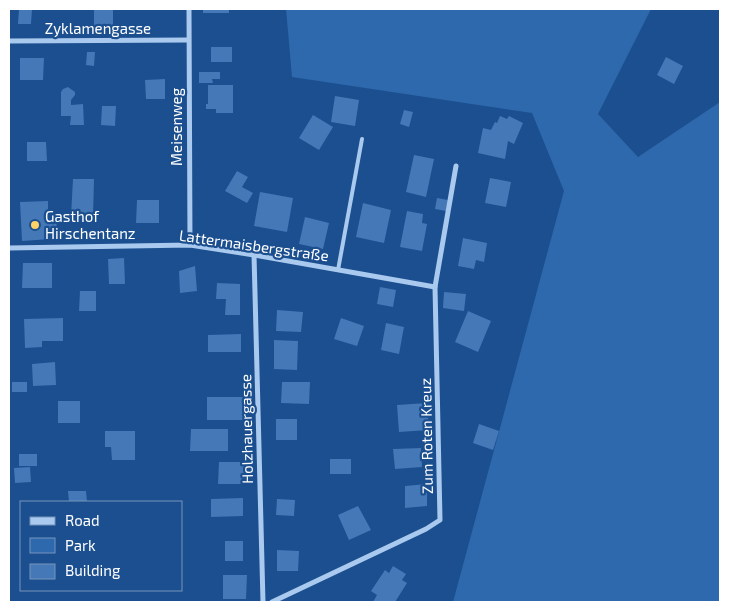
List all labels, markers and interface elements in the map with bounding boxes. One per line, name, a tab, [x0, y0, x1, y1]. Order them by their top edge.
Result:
street label: Zyklamengasse	[45, 19, 151, 37]
street label: Meisenweg	[167, 87, 185, 166]
place label: Gasthof Hirschentanz	[45, 207, 136, 242]
marker: Gasthof Hirschentanz	[29, 219, 41, 231]
street label: Lattermaisbergstraße	[178, 226, 330, 264]
street label: Holzhauergasse	[236, 374, 256, 484]
street label: Zum Roten Kreuz	[416, 378, 436, 494]
legend	[20, 501, 182, 591]
text: Road	[65, 511, 100, 529]
text: Park	[65, 536, 96, 554]
text: Building	[65, 561, 121, 579]

